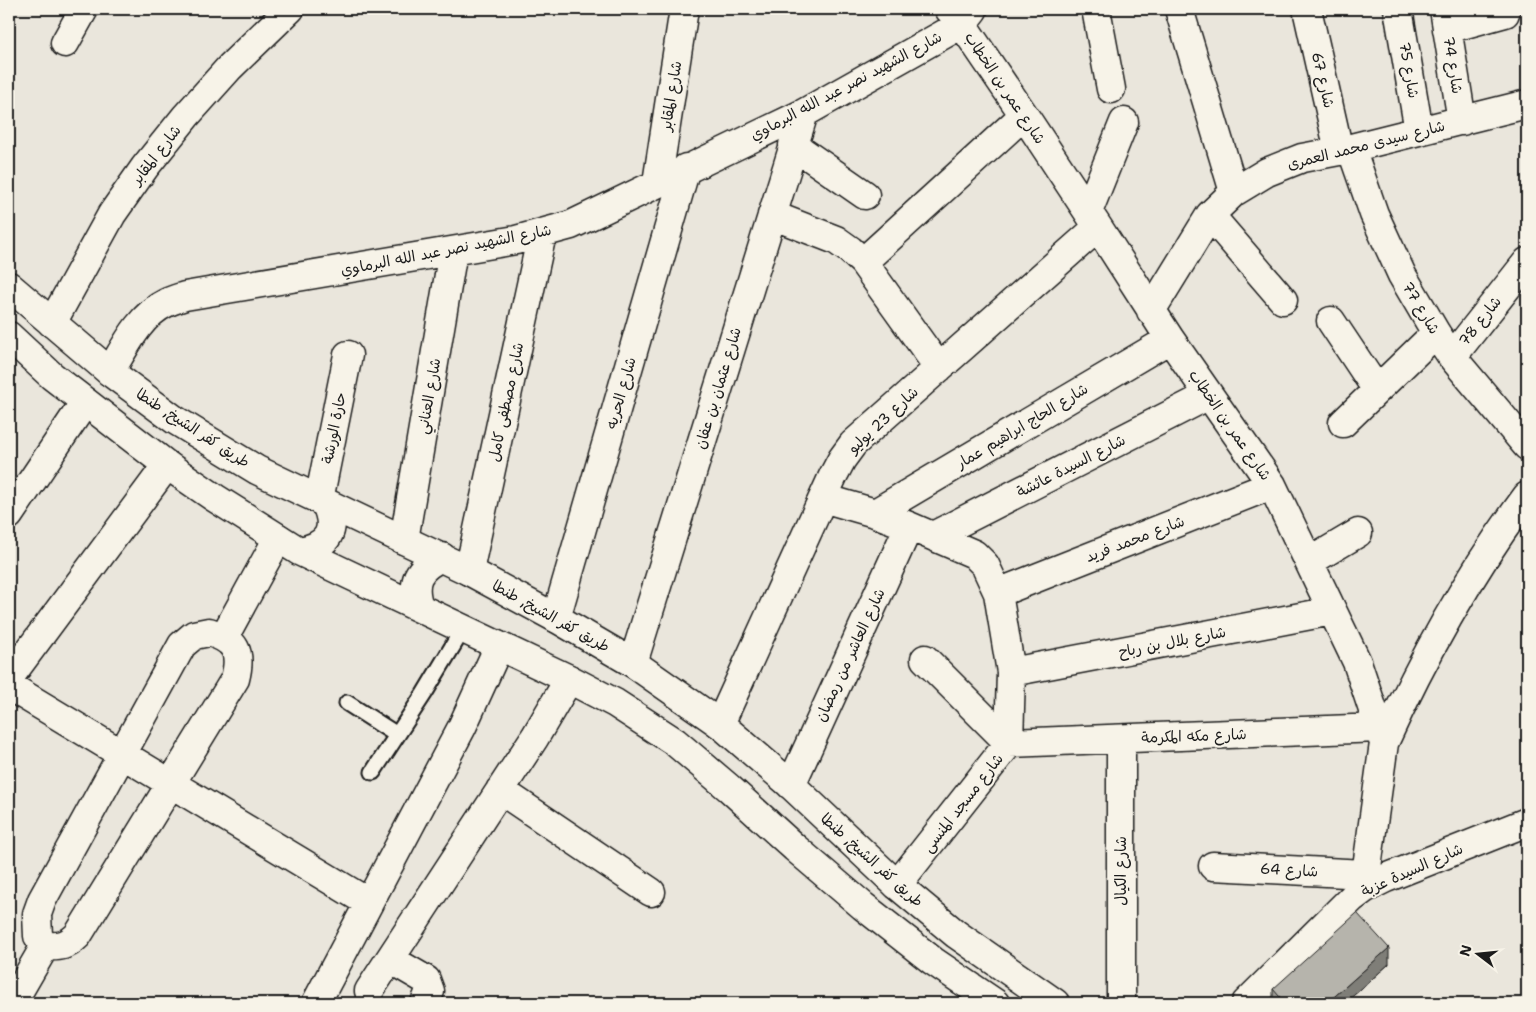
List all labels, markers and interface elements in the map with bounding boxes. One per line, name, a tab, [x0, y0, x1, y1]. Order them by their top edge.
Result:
street label: شارع الشهيد نصر عبد الله البرماوي	[747, 27, 946, 146]
street label: شارع عمر بن الخطاب	[960, 28, 1050, 148]
street label: شارع 74	[1439, 35, 1467, 95]
street label: شارع 75	[1394, 40, 1424, 100]
street label: شارع 67	[1307, 50, 1339, 110]
street label: شارع المقابر	[655, 60, 686, 134]
street label: شارع سيدى محمد العمرى	[1285, 116, 1447, 174]
street label: شارع المقابر	[125, 121, 186, 191]
street label: شارع الشهيد نصر عبد الله البرماوي	[339, 220, 553, 281]
street label: شارع 77	[1398, 278, 1444, 338]
street label: شارع 78	[1454, 292, 1506, 350]
street label: شارع عثمان بن عفان	[690, 325, 746, 451]
street label: شارع مصطفى كامل	[484, 341, 528, 463]
street label: شارع الحريه	[601, 355, 641, 431]
street label: شارع العناني	[412, 356, 448, 436]
street label: شارع عمر بن الخطاب	[1184, 366, 1276, 484]
street label: شارع الحاج ابراهيم عمار	[951, 379, 1093, 476]
street label: شارع 23 يوليو	[843, 382, 923, 459]
street label: طريق كفر الشيخ, طنطا	[132, 384, 254, 472]
street label: حارة الورشة	[317, 390, 351, 466]
street label: شارع السيدة عائشة	[1013, 430, 1129, 502]
street label: شارع محمد فريد	[1083, 511, 1187, 567]
street label: طريق كفر الشيخ, طنطا	[489, 575, 613, 657]
street label: شارع العاشر من رمضان	[810, 585, 890, 725]
street label: شارع بلال بن رباح	[1117, 622, 1227, 662]
street label: شارع مكه المكرمة	[1141, 724, 1247, 748]
street label: شارع مسجد المنسى	[918, 749, 1008, 857]
street label: طريق كفر الشيخ, طنطا	[816, 809, 928, 911]
street label: شارع الكيال	[1111, 836, 1131, 906]
street label: شارع السيدة عزبة	[1358, 839, 1466, 901]
street label: شارع 64	[1259, 858, 1319, 882]
north arrow	[1454, 930, 1504, 980]
text: N	[1455, 943, 1476, 958]

